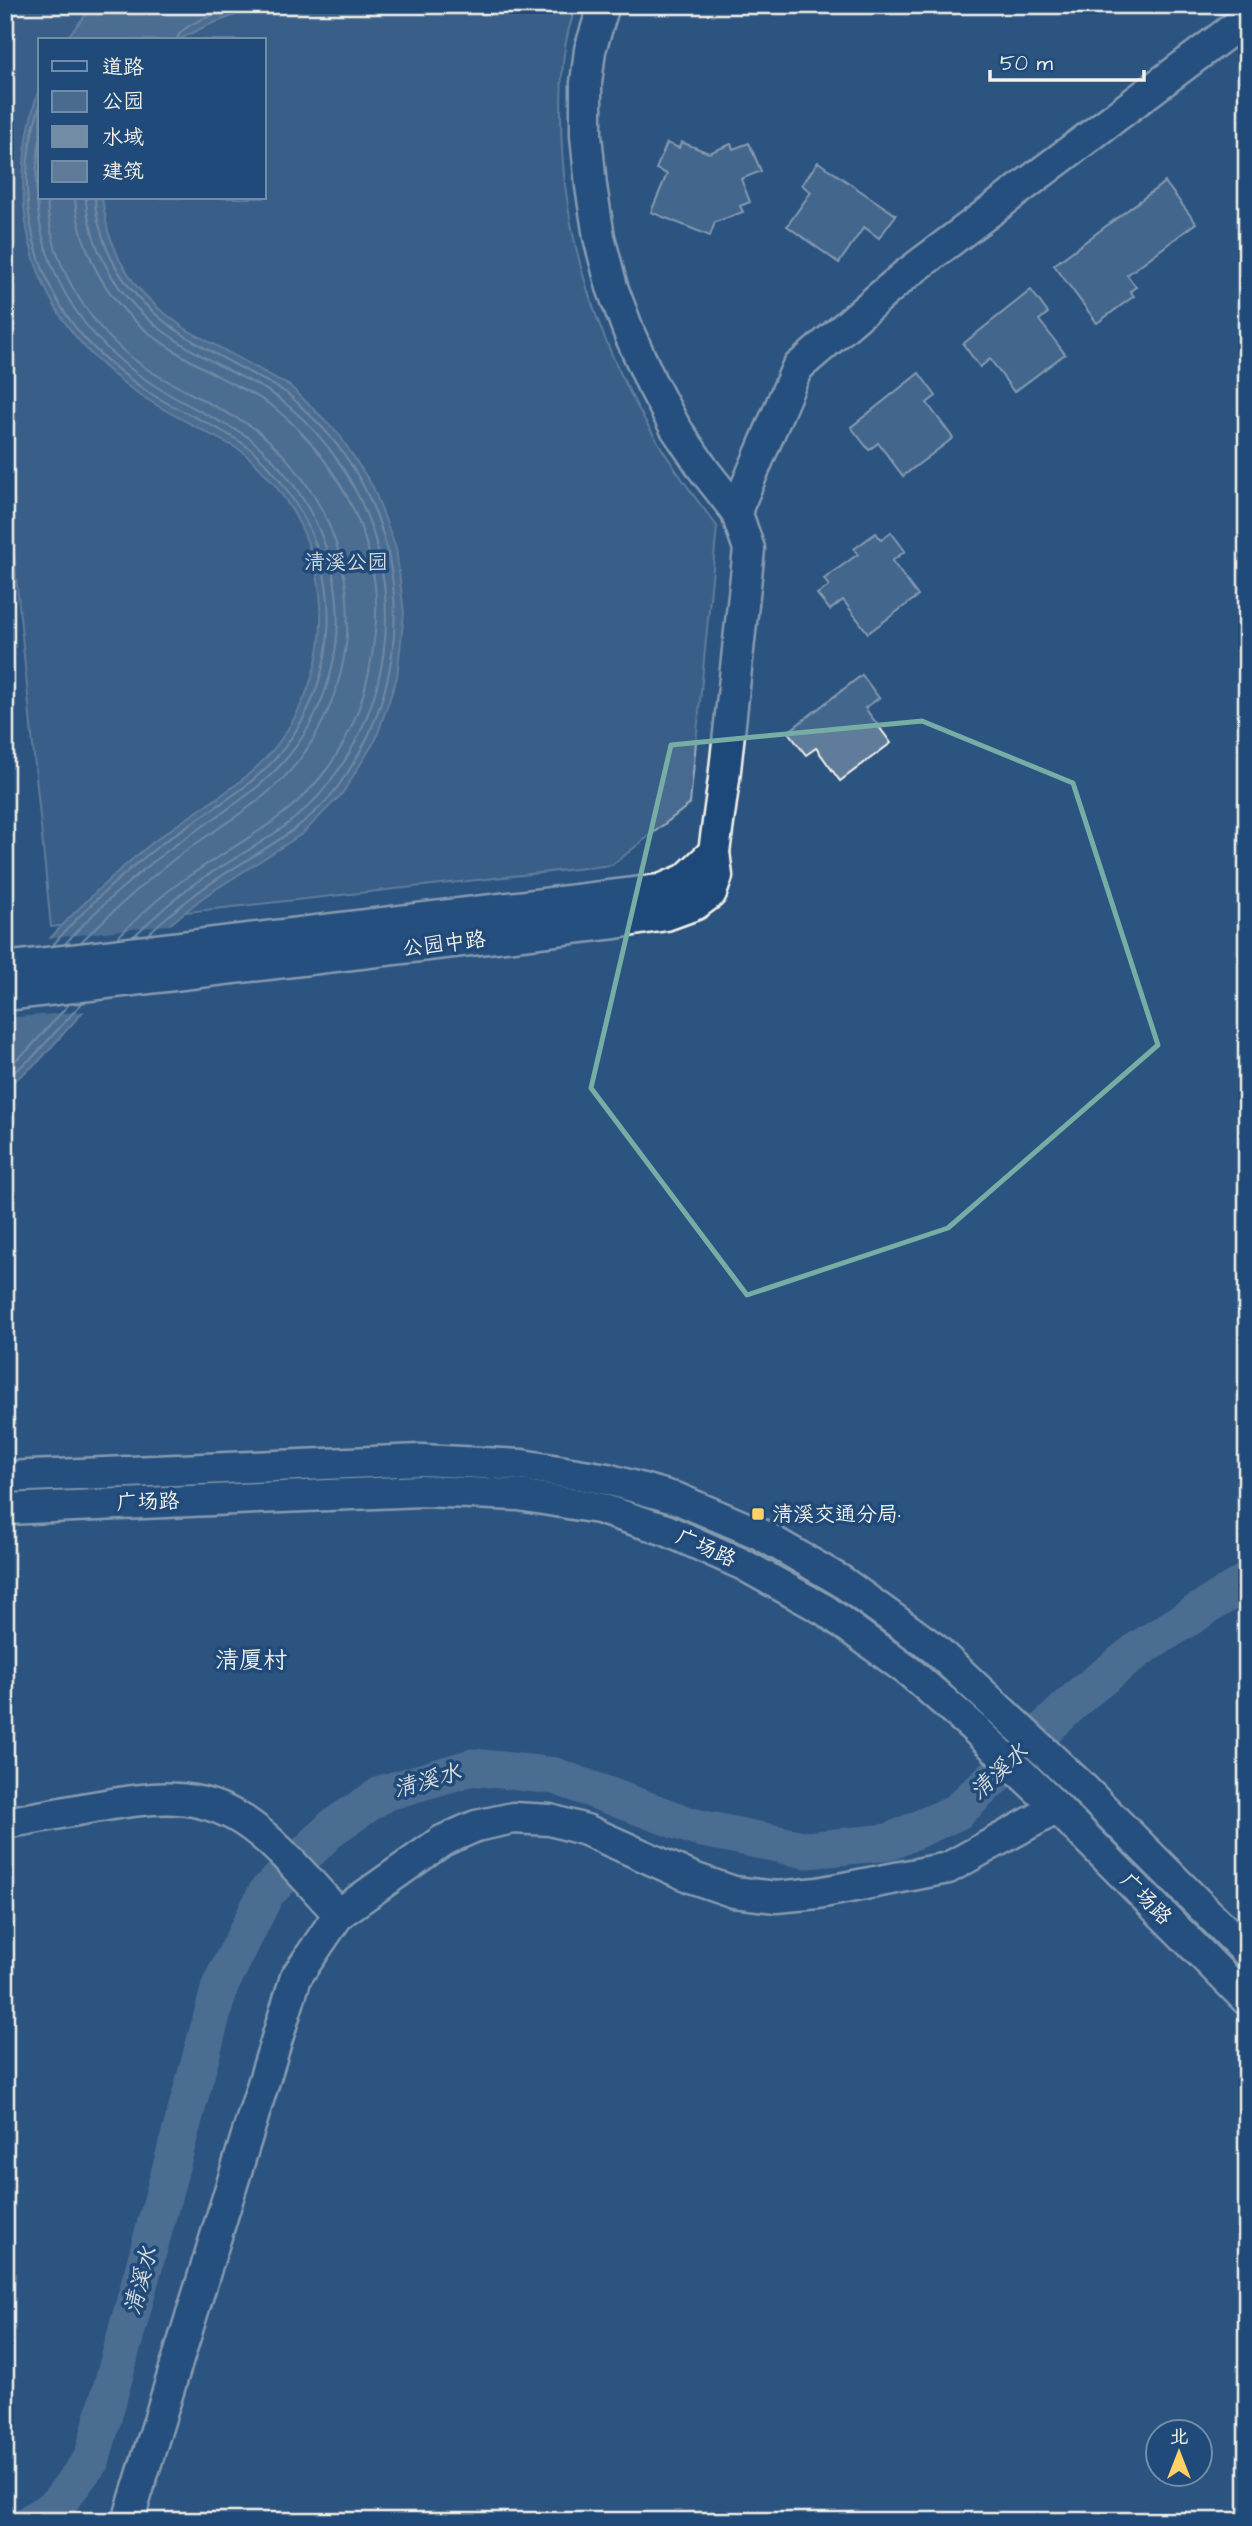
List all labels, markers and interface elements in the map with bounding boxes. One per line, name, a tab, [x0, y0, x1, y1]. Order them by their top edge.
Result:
legend	[38, 38, 266, 200]
scale bar	[990, 38, 1144, 82]
text: 50 m	[1000, 49, 1054, 78]
text: 道路	[102, 53, 144, 82]
text: 公园	[102, 87, 144, 116]
text: 水域	[102, 123, 144, 152]
text: 建筑	[102, 157, 144, 186]
park label: 清溪公园	[304, 548, 388, 577]
street label: 公园中路	[401, 924, 487, 964]
street label: 广场路	[116, 1486, 180, 1518]
place label: 清溪交通分局·	[772, 1500, 901, 1529]
marker: 清溪交通分局·	[750, 1506, 766, 1522]
street label: 广场路	[671, 1522, 741, 1574]
district label: 清厦村	[215, 1644, 287, 1678]
water label: 清溪水	[963, 1736, 1036, 1807]
water label: 清溪水	[389, 1756, 466, 1806]
street label: 广场路	[1113, 1866, 1179, 1932]
water label: 清溪水	[117, 2243, 166, 2318]
north arrow	[1144, 2418, 1214, 2488]
text: 北	[1169, 2424, 1189, 2451]

